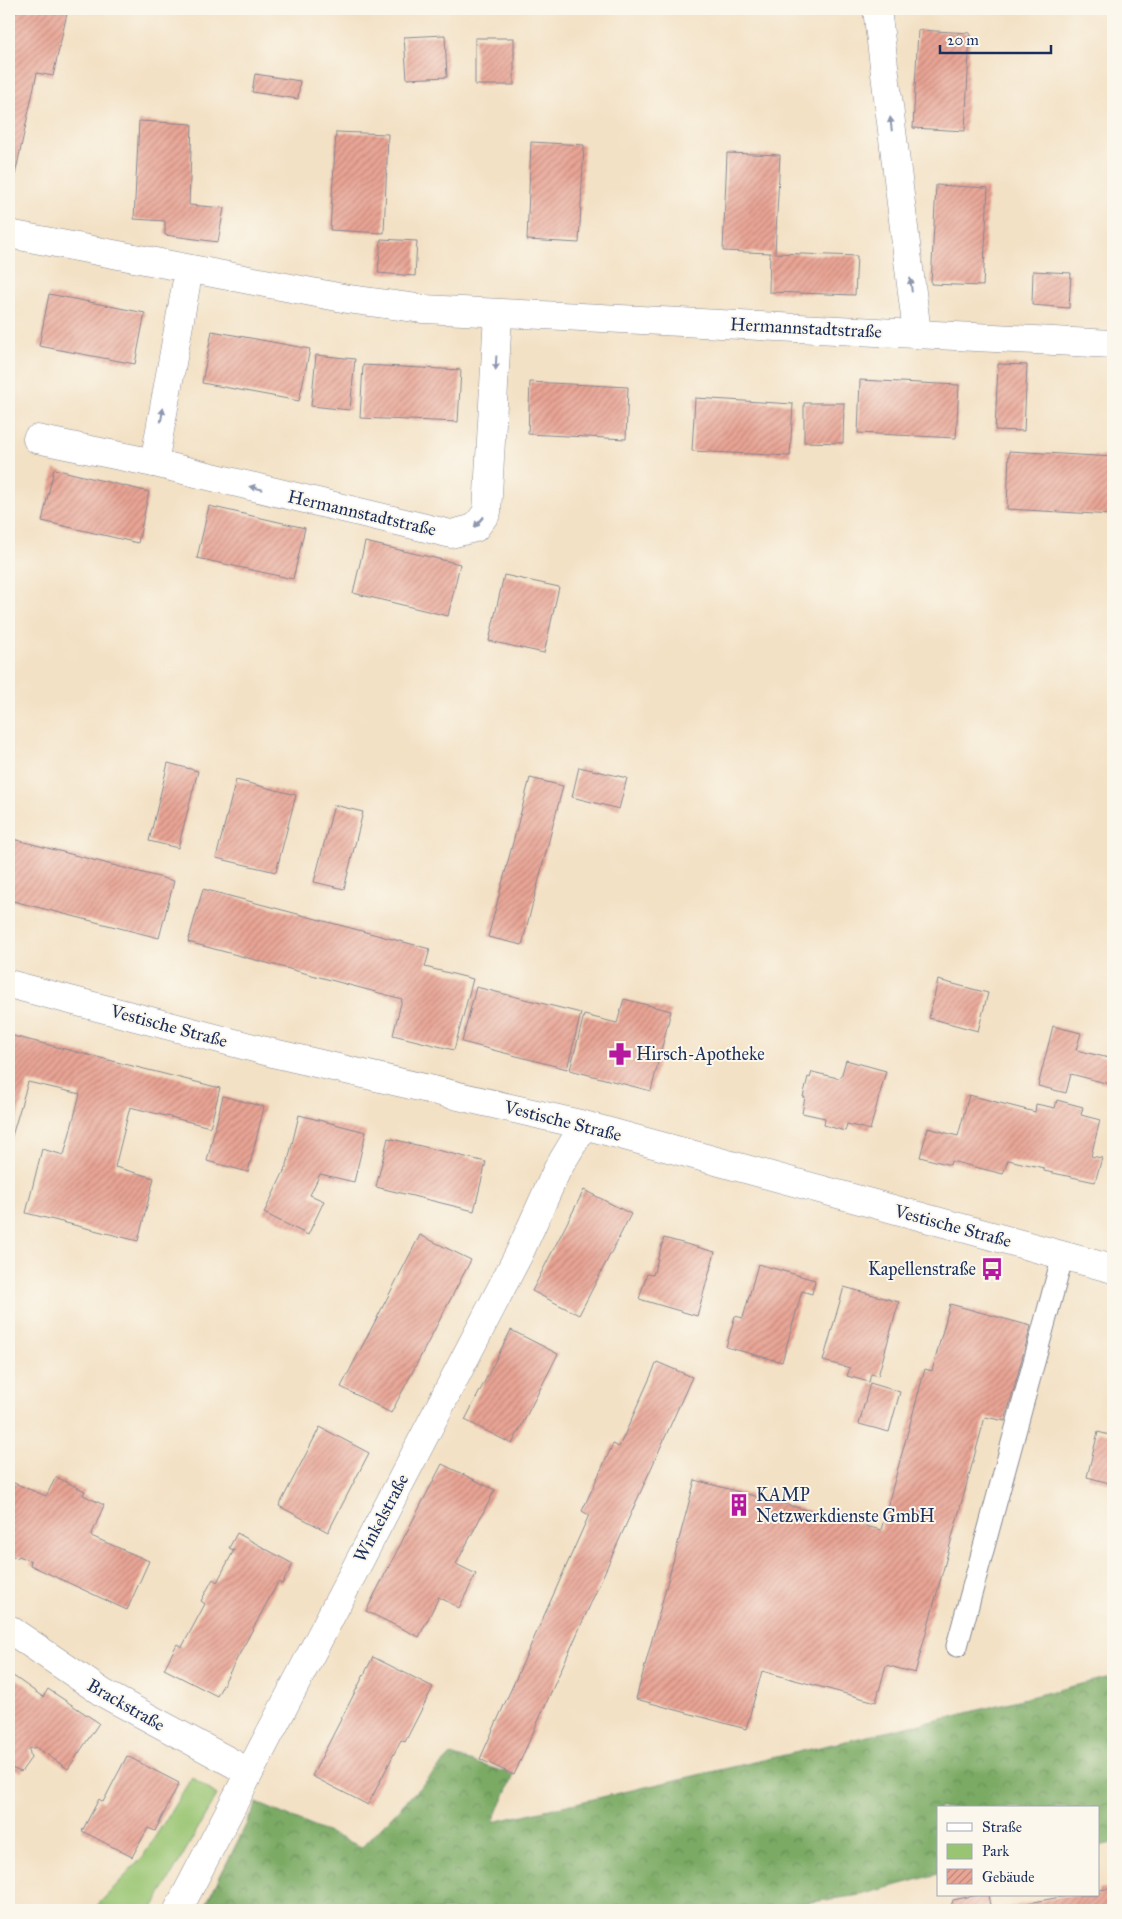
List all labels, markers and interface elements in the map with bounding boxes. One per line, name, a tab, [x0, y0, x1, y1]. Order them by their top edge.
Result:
scale bar	[940, 22, 1051, 54]
text: 20 m	[947, 31, 979, 49]
one-way arrow	[887, 115, 895, 131]
one-way arrow	[907, 277, 915, 293]
street label: Hermannstadtstraße	[730, 313, 882, 343]
one-way arrow	[491, 355, 499, 371]
one-way arrow	[159, 407, 167, 423]
one-way arrow	[249, 484, 264, 492]
street label: Hermannstadtstraße	[286, 485, 438, 541]
one-way arrow	[473, 515, 485, 527]
street label: Vestische Straße	[107, 1000, 230, 1052]
pharmacy icon: Hirsch-Apotheke	[607, 1041, 633, 1067]
place label: Hirsch-Apotheke	[636, 1043, 765, 1065]
street label: Vestische Straße	[501, 1096, 624, 1146]
street label: Vestische Straße	[891, 1200, 1014, 1252]
bus stop icon: Kapellenstraße	[979, 1256, 1005, 1282]
place label: Kapellenstraße	[868, 1258, 976, 1280]
street label: Winkelstraße	[349, 1470, 413, 1566]
place label: KAMP Netzwerkdienste GmbH	[756, 1484, 935, 1527]
building icon: KAMP Netzwerkdienste GmbH	[726, 1492, 752, 1518]
street label: Brackstraße	[83, 1674, 169, 1736]
legend	[937, 1806, 1100, 1896]
text: Straße	[982, 1818, 1022, 1836]
text: Park	[982, 1842, 1009, 1860]
text: Gebäude	[982, 1868, 1035, 1886]

